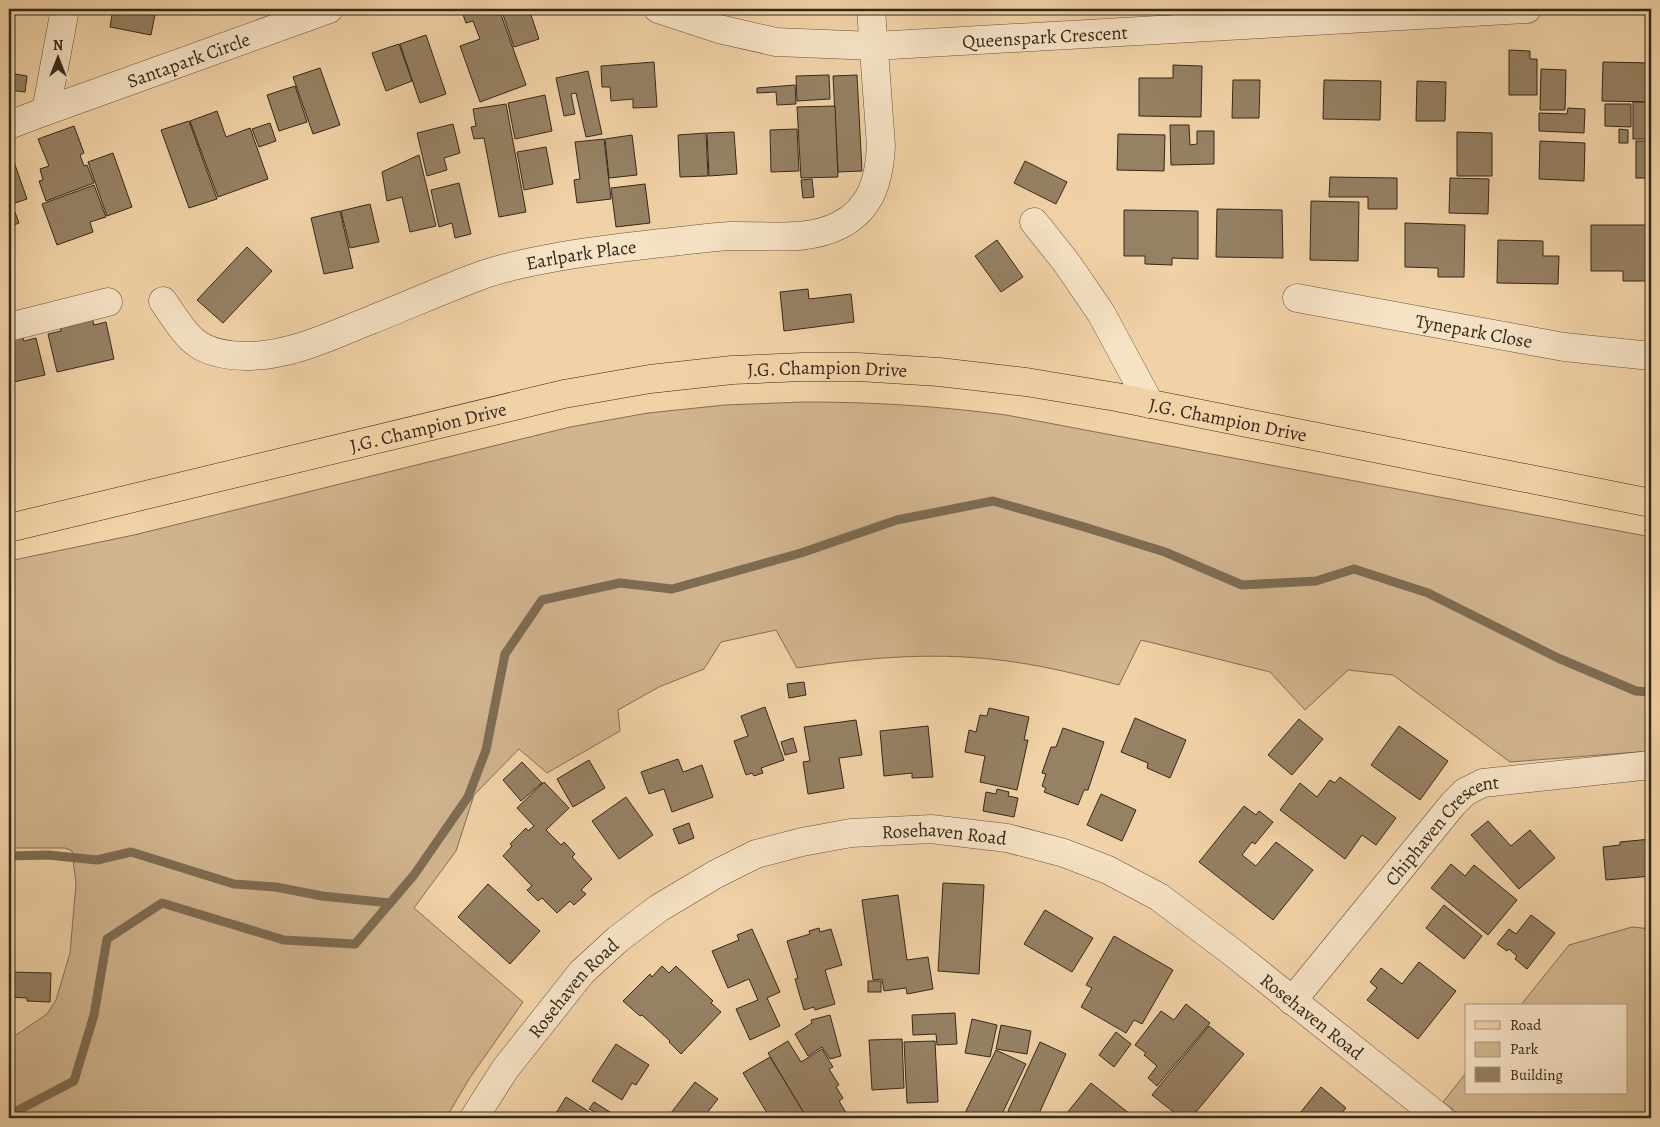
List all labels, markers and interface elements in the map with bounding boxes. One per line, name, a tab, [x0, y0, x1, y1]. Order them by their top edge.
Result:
street label: Queenspark Crescent	[962, 20, 1129, 55]
street label: Santapark Circle	[124, 27, 254, 95]
north arrow	[32, 32, 82, 82]
text: N	[53, 36, 63, 55]
street label: Earlpark Place	[524, 234, 638, 277]
street label: Tynepark Close	[1413, 308, 1534, 355]
street label: J.G. Champion Drive	[747, 355, 908, 384]
street label: J.G. Champion Drive	[1147, 392, 1309, 449]
street label: J.G. Champion Drive	[347, 396, 509, 459]
street label: Chiphaven Crescent	[1379, 769, 1500, 892]
street label: Rosehaven Road	[881, 817, 1009, 852]
street label: Rosehaven Road	[522, 932, 625, 1044]
street label: Rosehaven Road	[1254, 967, 1369, 1067]
legend	[1465, 1004, 1628, 1094]
text: Road	[1510, 1015, 1542, 1035]
text: Park	[1510, 1039, 1539, 1059]
text: Building	[1510, 1065, 1563, 1085]

